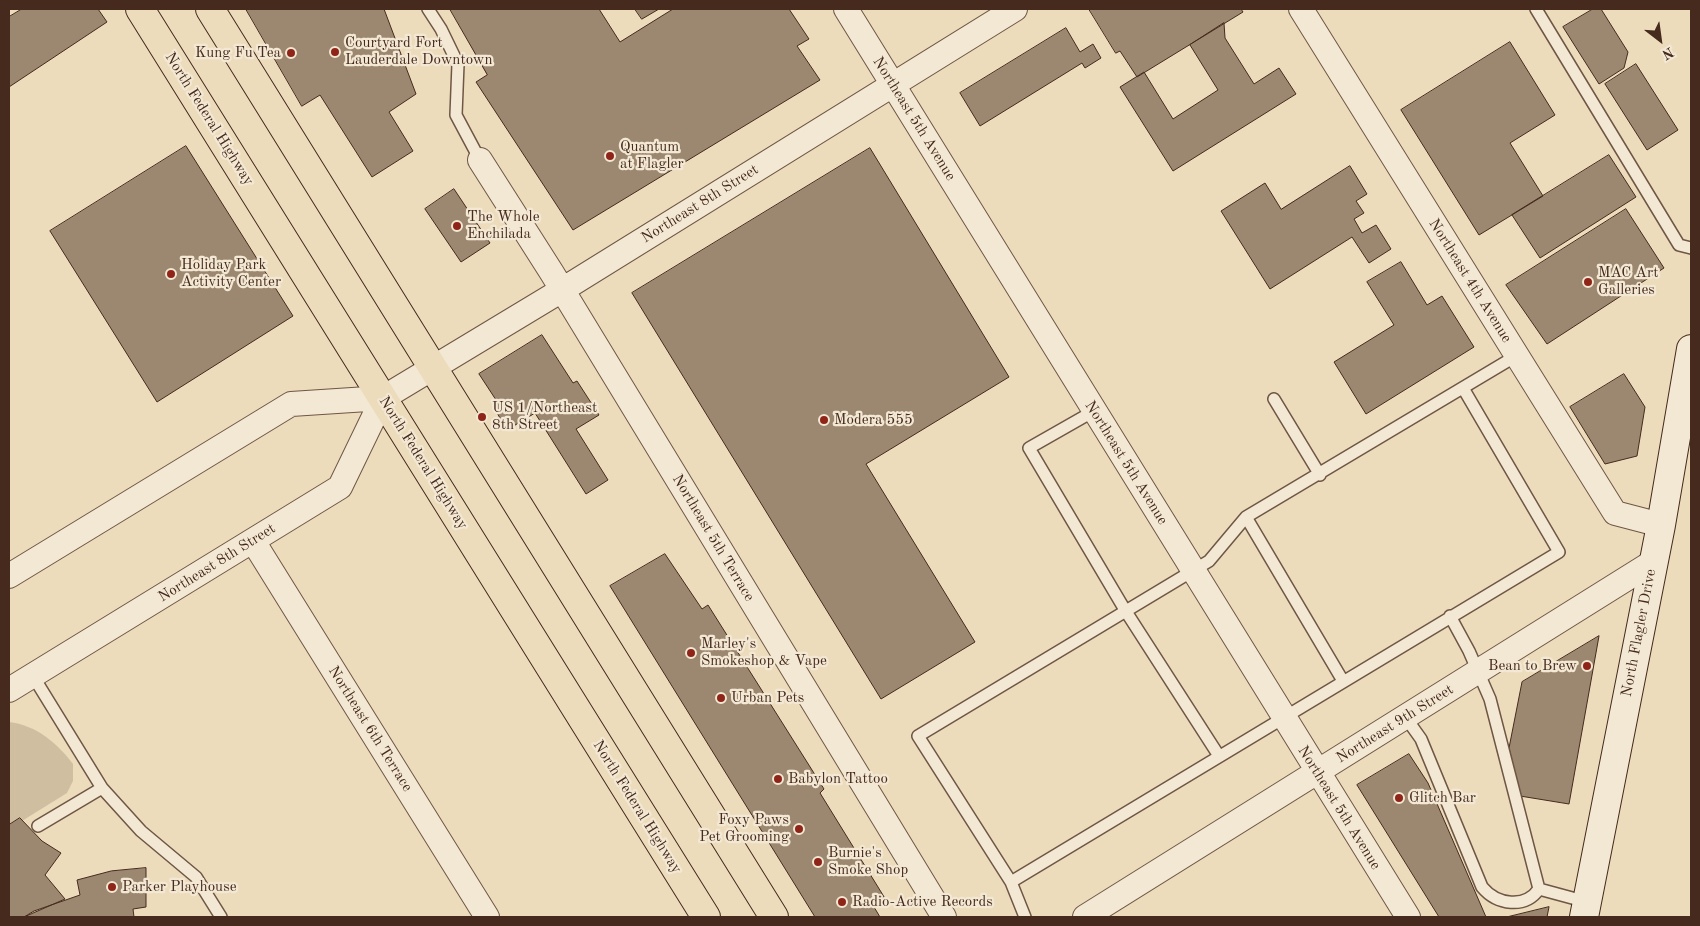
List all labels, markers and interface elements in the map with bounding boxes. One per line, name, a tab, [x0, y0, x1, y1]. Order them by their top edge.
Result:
north arrow	[1635, 15, 1685, 65]
place label: Courtyard Fort Lauderdale Downtown	[345, 34, 493, 69]
place label: Kung Fu Tea	[195, 44, 281, 62]
text: N	[1659, 44, 1676, 62]
marker: Courtyard Fort Lauderdale Downtown	[329, 46, 341, 58]
marker: Kung Fu Tea	[285, 47, 297, 59]
street label: North Federal Highway	[161, 49, 257, 189]
street label: Northeast 5th Avenue	[869, 54, 959, 184]
place label: Quantum at Flagler	[620, 138, 684, 173]
marker: Quantum at Flagler	[604, 150, 616, 162]
street label: Northeast 8th Street	[638, 161, 762, 247]
place label: The Whole Enchilada	[467, 208, 540, 243]
street label: Northeast 4th Avenue	[1425, 216, 1515, 346]
marker: The Whole Enchilada	[451, 220, 463, 232]
place label: Holiday Park Activity Center	[181, 256, 281, 291]
place label: MAC Art Galleries	[1598, 264, 1658, 299]
marker: Holiday Park Activity Center	[165, 268, 177, 280]
marker: MAC Art Galleries	[1582, 276, 1594, 288]
street label: North Federal Highway	[375, 393, 471, 533]
street label: Northeast 5th Avenue	[1081, 398, 1171, 528]
place label: US 1/Northeast 8th Street	[492, 399, 597, 434]
marker: US 1/Northeast 8th Street	[476, 411, 488, 423]
place label: Modera 555	[834, 411, 913, 429]
marker: Modera 555	[818, 414, 830, 426]
street label: Northeast 5th Terrace	[668, 471, 758, 605]
street label: Northeast 8th Street	[155, 520, 279, 606]
street label: North Flagler Drive	[1618, 568, 1660, 698]
place label: Marley's Smokeshop & Vape	[701, 635, 827, 670]
marker: Marley's Smokeshop & Vape	[685, 647, 697, 659]
place label: Bean to Brew	[1488, 657, 1577, 675]
marker: Bean to Brew	[1581, 660, 1593, 672]
street label: Northeast 6th Terrace	[324, 663, 416, 795]
street label: Northeast 9th Street	[1333, 681, 1457, 767]
place label: Urban Pets	[731, 689, 804, 707]
marker: Urban Pets	[715, 692, 727, 704]
street label: North Federal Highway	[589, 737, 685, 877]
street label: Northeast 5th Avenue	[1294, 743, 1384, 873]
place label: Babylon Tattoo	[788, 770, 888, 788]
marker: Babylon Tattoo	[772, 773, 784, 785]
place label: Glitch Bar	[1409, 789, 1476, 807]
marker: Glitch Bar	[1393, 792, 1405, 804]
place label: Foxy Paws Pet Grooming	[699, 811, 789, 846]
marker: Foxy Paws Pet Grooming	[793, 823, 805, 835]
place label: Burnie's Smoke Shop	[828, 844, 908, 879]
marker: Burnie's Smoke Shop	[812, 856, 824, 868]
place label: Parker Playhouse	[122, 878, 237, 896]
marker: Parker Playhouse	[106, 881, 118, 893]
place label: Radio-Active Records	[852, 893, 993, 911]
marker: Radio-Active Records	[836, 896, 848, 908]

